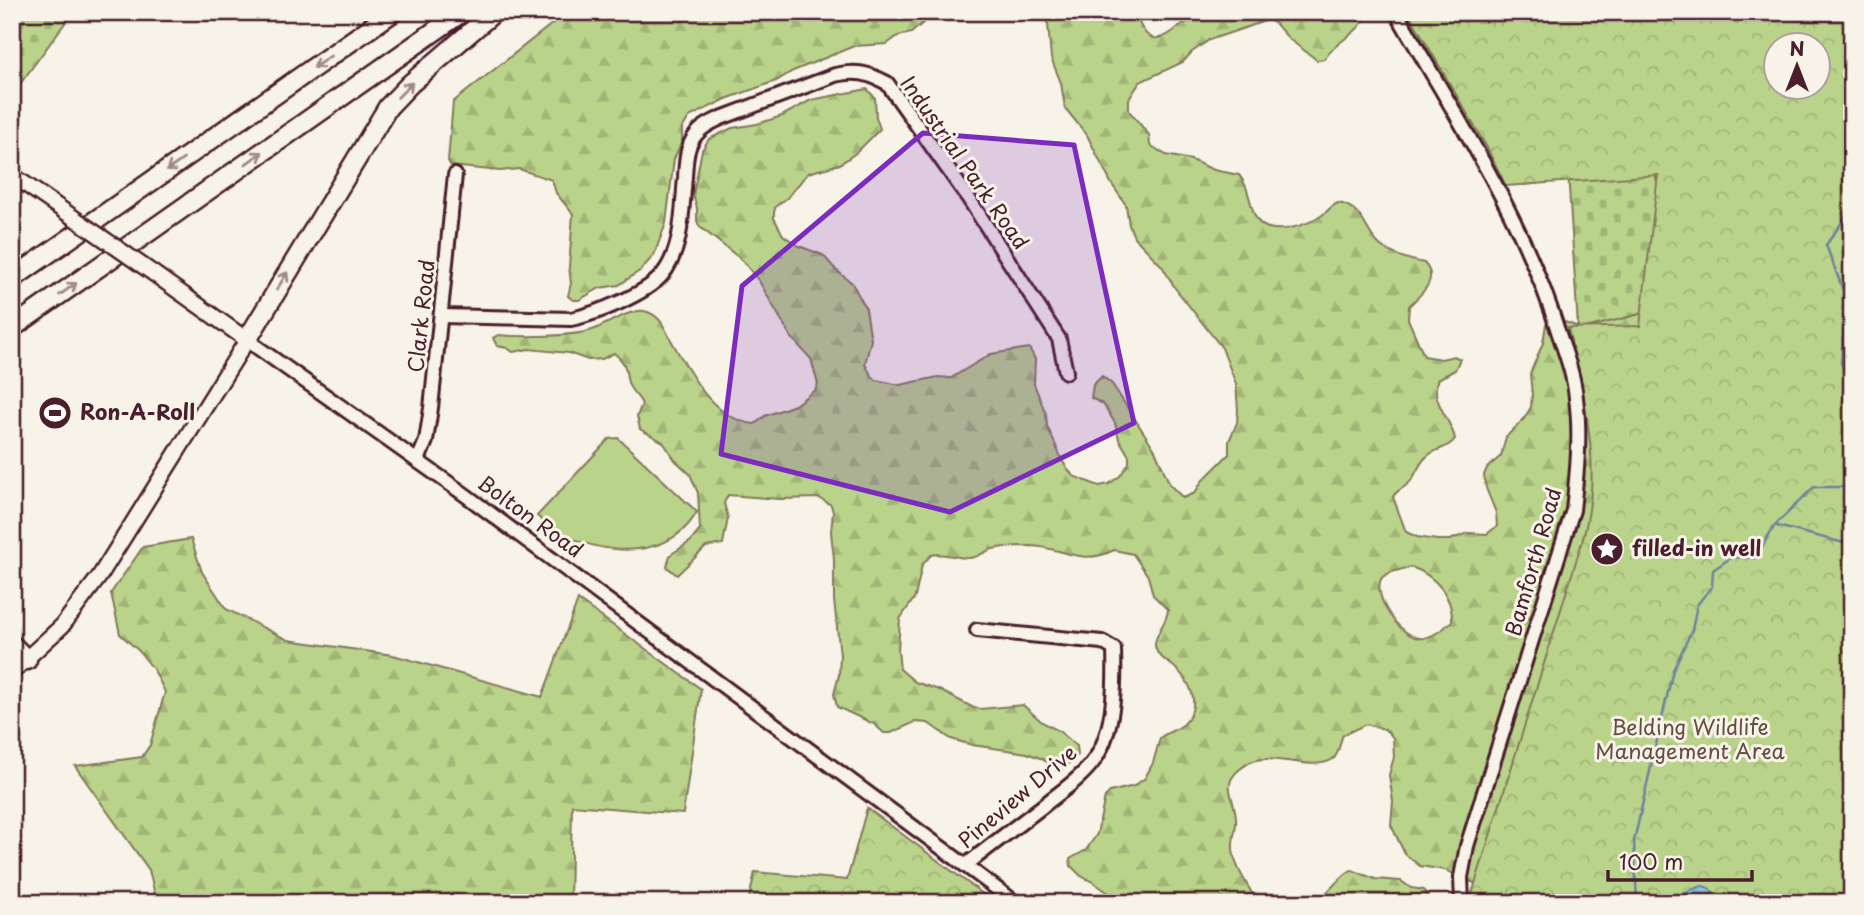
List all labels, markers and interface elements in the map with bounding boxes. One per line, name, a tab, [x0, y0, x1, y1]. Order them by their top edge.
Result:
north arrow	[1762, 32, 1832, 102]
text: N	[1789, 34, 1805, 62]
one-way arrow	[313, 55, 332, 69]
street label: Industrial Park Road	[894, 68, 1038, 255]
one-way arrow	[396, 82, 413, 99]
one-way arrow	[244, 151, 263, 165]
one-way arrow	[166, 158, 185, 172]
street label: Clark Road	[398, 258, 442, 374]
one-way arrow	[276, 272, 290, 292]
one-way arrow	[58, 282, 77, 296]
sports icon: Ron-A-Roll	[36, 394, 74, 432]
place label: Ron-A-Roll	[80, 395, 195, 427]
street label: Bolton Road	[472, 466, 591, 565]
street label: Bamforth Road	[1496, 484, 1569, 639]
place icon: filled-in well	[1588, 530, 1626, 568]
place label: filled-in well	[1632, 531, 1761, 563]
park label: Belding Wildlife Management Area	[1595, 710, 1785, 766]
street label: Pineview Drive	[950, 736, 1083, 855]
scale bar	[1608, 838, 1752, 882]
text: 100 m	[1619, 845, 1683, 877]

